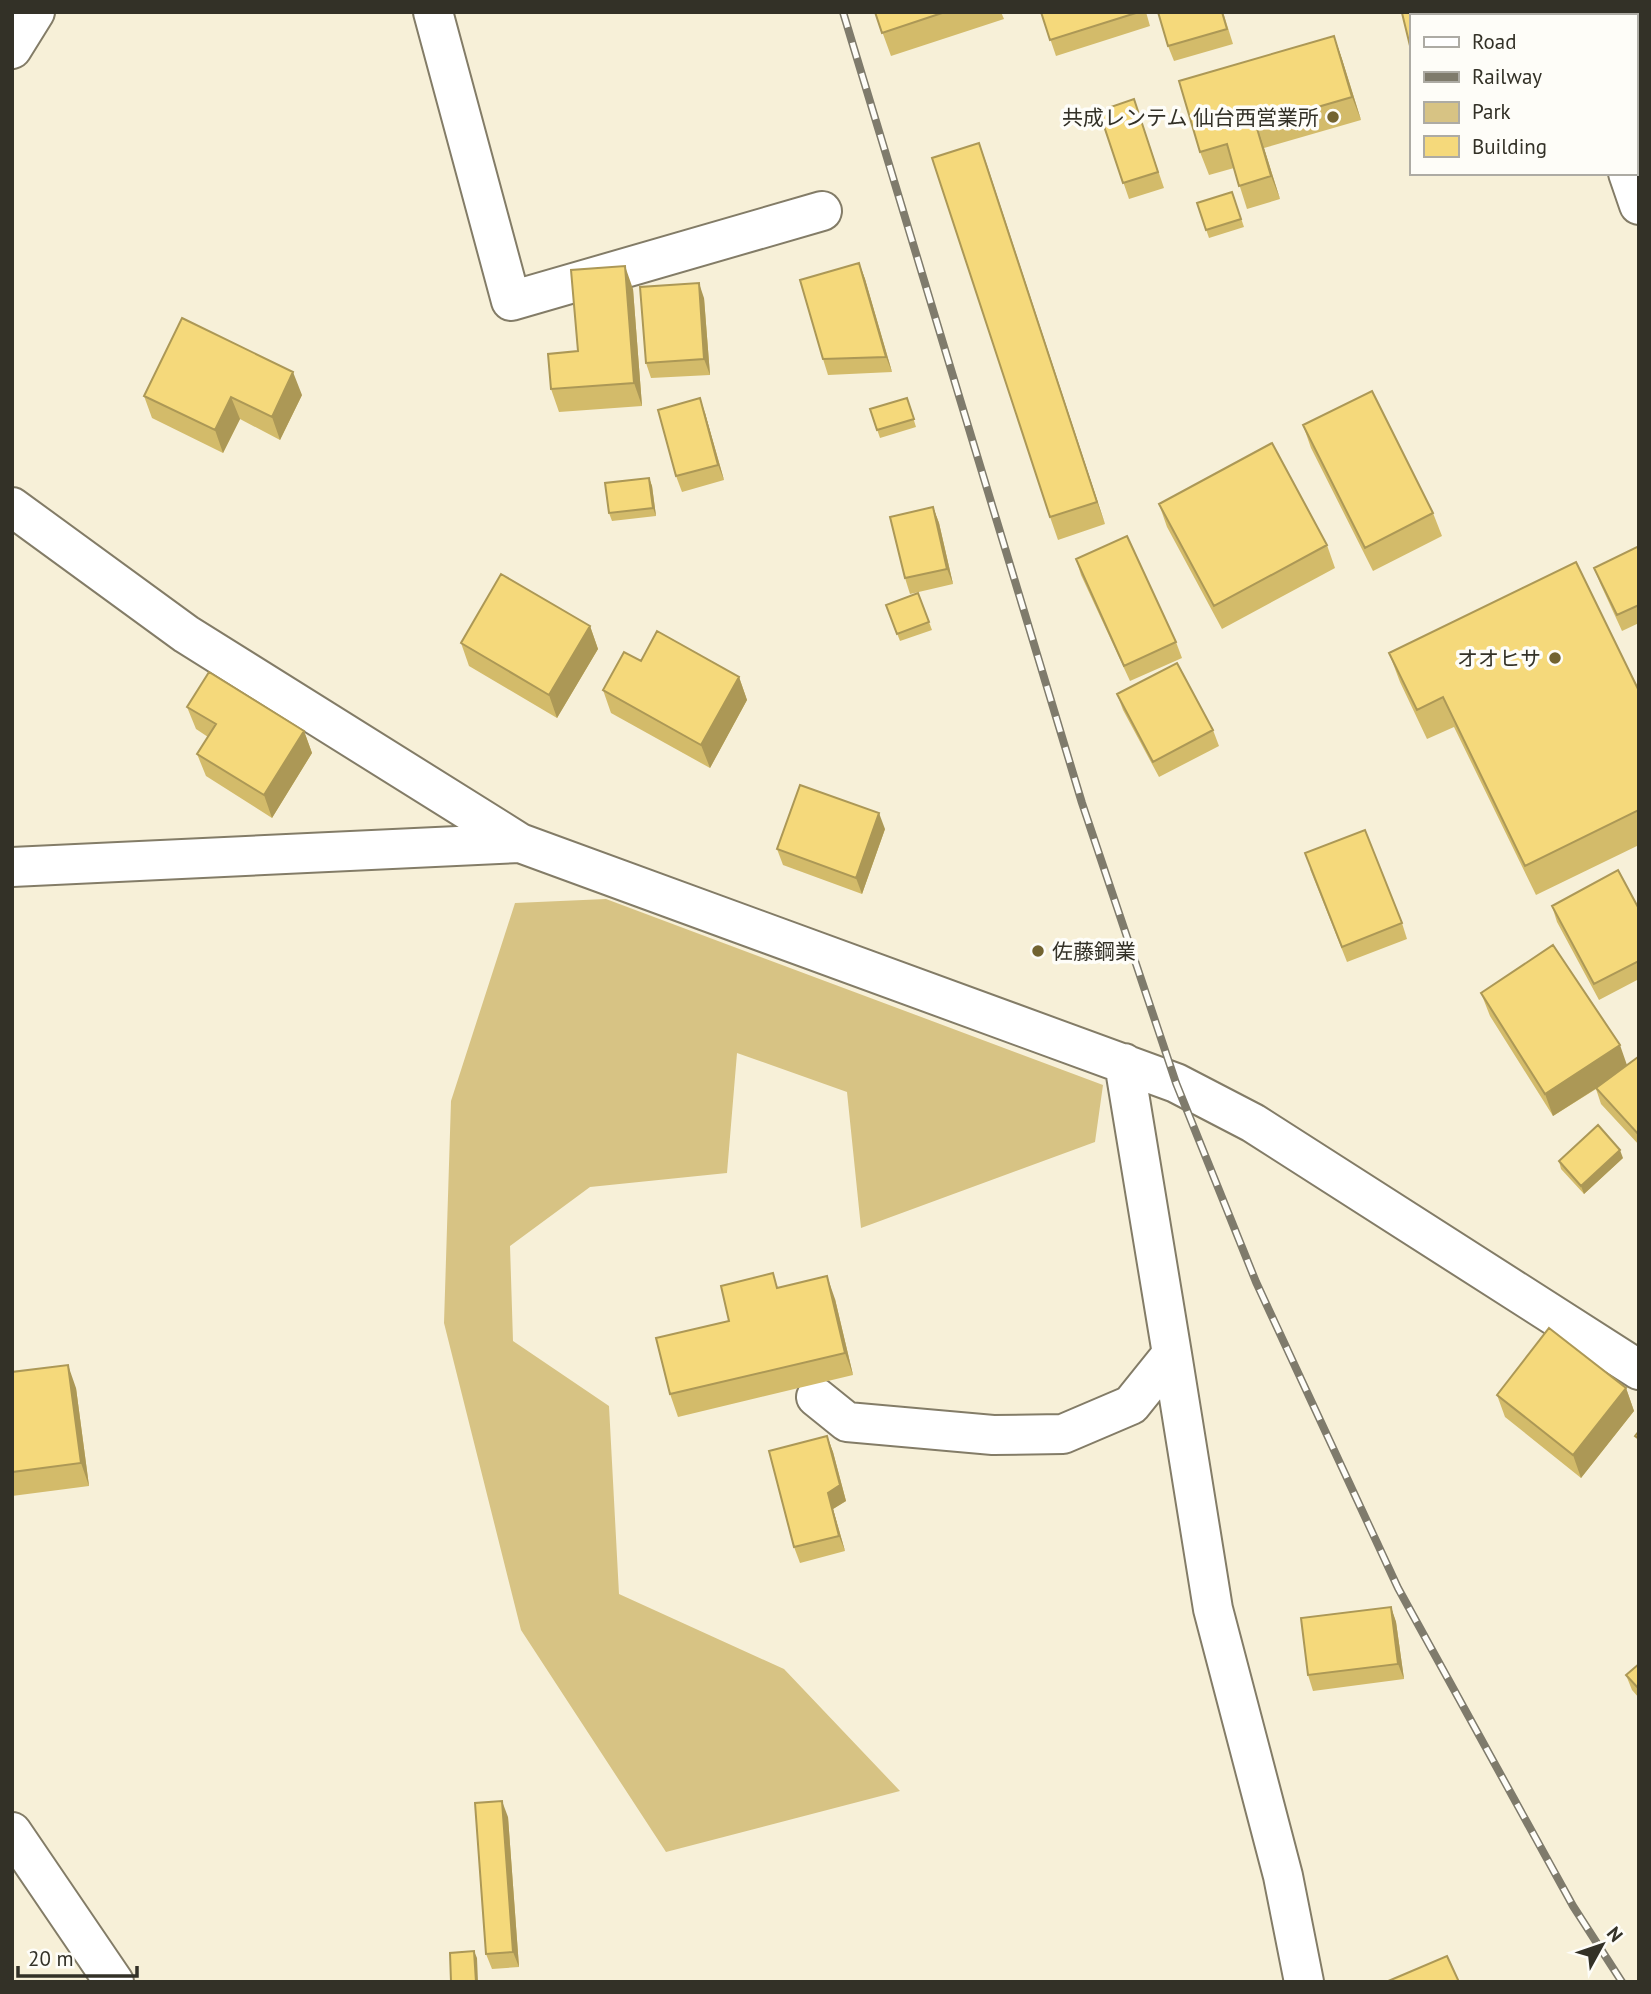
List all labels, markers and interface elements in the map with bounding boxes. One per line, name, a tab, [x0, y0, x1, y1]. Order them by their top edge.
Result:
legend	[1410, 14, 1637, 175]
text: Road	[1472, 28, 1516, 55]
text: Railway	[1472, 63, 1542, 90]
text: Park	[1472, 98, 1511, 125]
place label: 共成レンテム 仙台西営業所	[1062, 104, 1319, 131]
marker: 共成レンテム 仙台西営業所	[1325, 109, 1341, 125]
text: Building	[1472, 133, 1547, 160]
place label: オオヒサ	[1457, 645, 1541, 672]
marker: オオヒサ	[1547, 650, 1563, 666]
place label: 佐藤鋼業	[1052, 938, 1136, 965]
marker: 佐藤鋼業	[1030, 943, 1046, 959]
north arrow	[1567, 1910, 1637, 1980]
text: N	[1602, 1922, 1628, 1947]
scale bar	[18, 1934, 136, 1978]
text: 20 m	[28, 1945, 74, 1972]

